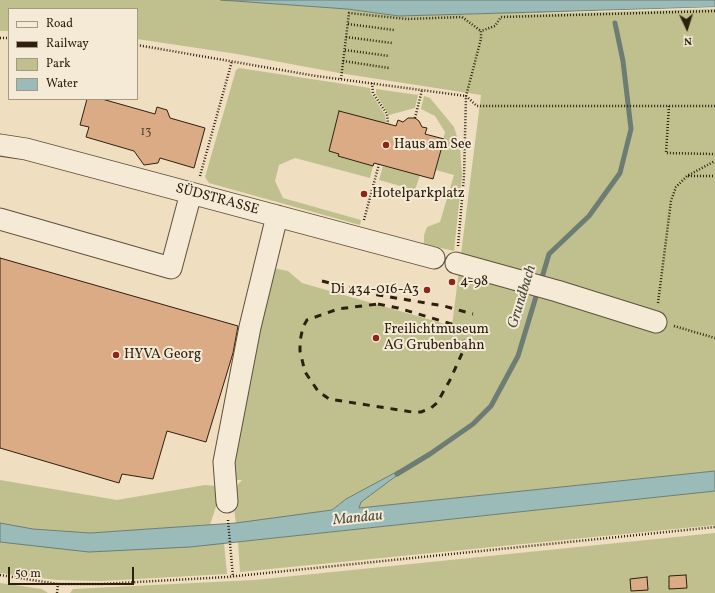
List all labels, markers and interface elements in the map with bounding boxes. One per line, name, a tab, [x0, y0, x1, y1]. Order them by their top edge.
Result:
legend	[8, 8, 138, 100]
north arrow	[667, 8, 707, 48]
text: Road	[46, 16, 73, 32]
text: N	[683, 33, 692, 48]
text: Railway	[46, 36, 89, 52]
text: Park	[46, 56, 71, 72]
text: Water	[46, 76, 78, 92]
house number: 13	[141, 126, 151, 140]
place label: Haus am See	[394, 137, 471, 153]
marker: Haus am See	[381, 140, 391, 150]
street label: SÜDSTRASSE	[173, 181, 261, 219]
place label: Hotelparkplatz	[372, 186, 465, 202]
marker: Hotelparkplatz	[359, 189, 369, 199]
water label: Grundbach	[505, 263, 541, 331]
place label: 4-98	[460, 274, 488, 290]
marker: 4-98	[447, 277, 457, 287]
place label: Di 434-016-A3	[330, 282, 419, 298]
marker: Di 434-016-A3	[422, 285, 432, 295]
place label: Freilichtmuseum AG Grubenbahn	[384, 322, 489, 354]
marker: Freilichtmuseum AG Grubenbahn	[371, 333, 381, 343]
place label: HYVA Georg	[124, 347, 201, 363]
marker: HYVA Georg	[111, 350, 121, 360]
water label: Mandau	[332, 507, 384, 531]
scale bar	[10, 559, 136, 585]
text: 50 m	[15, 566, 41, 582]

